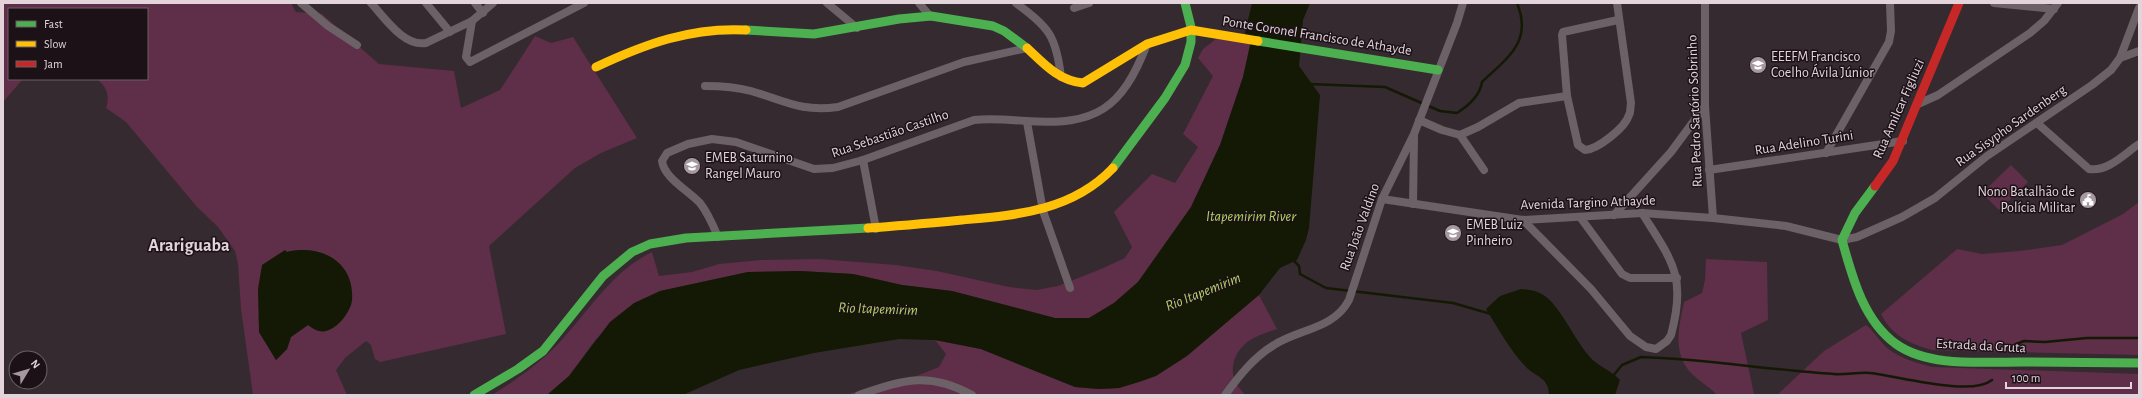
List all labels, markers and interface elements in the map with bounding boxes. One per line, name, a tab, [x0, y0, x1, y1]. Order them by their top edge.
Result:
legend	[8, 8, 148, 80]
street label: Ponte Coronel Francisco de Athayde	[1221, 14, 1413, 58]
text: Fast	[44, 18, 63, 30]
street label: Rua Pedro Sartório Sobrinho	[1685, 35, 1705, 187]
text: Slow	[44, 38, 66, 50]
place label: EEEFM Francisco Coelho Ávila Júnior	[1771, 50, 1874, 80]
school or university icon: EEEFM Francisco Coelho Ávila Júnior	[1748, 55, 1768, 75]
street label: Rua Amilcar Figliuzi	[1871, 57, 1927, 161]
text: Jam	[44, 58, 63, 70]
street label: Rua Sisypho Sardenberg	[1953, 83, 2069, 169]
street label: Rua Sebastião Castilho	[830, 107, 951, 161]
street label: Rua Adelino Turini	[1754, 128, 1854, 158]
place label: EMEB Saturnino Rangel Mauro	[705, 151, 793, 181]
school or university icon: EMEB Saturnino Rangel Mauro	[682, 156, 702, 176]
street label: Rua João Valdino	[1338, 181, 1382, 273]
place label: Nono Batalhão de Polícia Militar	[1978, 185, 2075, 215]
public building icon: Nono Batalhão de Polícia Militar	[2078, 190, 2098, 210]
street label: Avenida Targino Athayde	[1520, 194, 1656, 212]
water label: Itapemirim River	[1206, 209, 1297, 224]
place label: EMEB Luiz Pinheiro	[1466, 218, 1523, 248]
school or university icon: EMEB Luiz Pinheiro	[1443, 223, 1463, 243]
district label: Arariguaba	[148, 237, 230, 255]
water label: Rio Itapemirim	[1163, 270, 1243, 314]
water label: Rio Itapemirim	[838, 300, 918, 318]
street label: Estrada da Gruta	[1936, 337, 2027, 355]
north arrow	[8, 350, 48, 390]
text: N	[29, 358, 42, 371]
scale bar	[2006, 364, 2131, 390]
text: 100 m	[2012, 372, 2040, 384]

